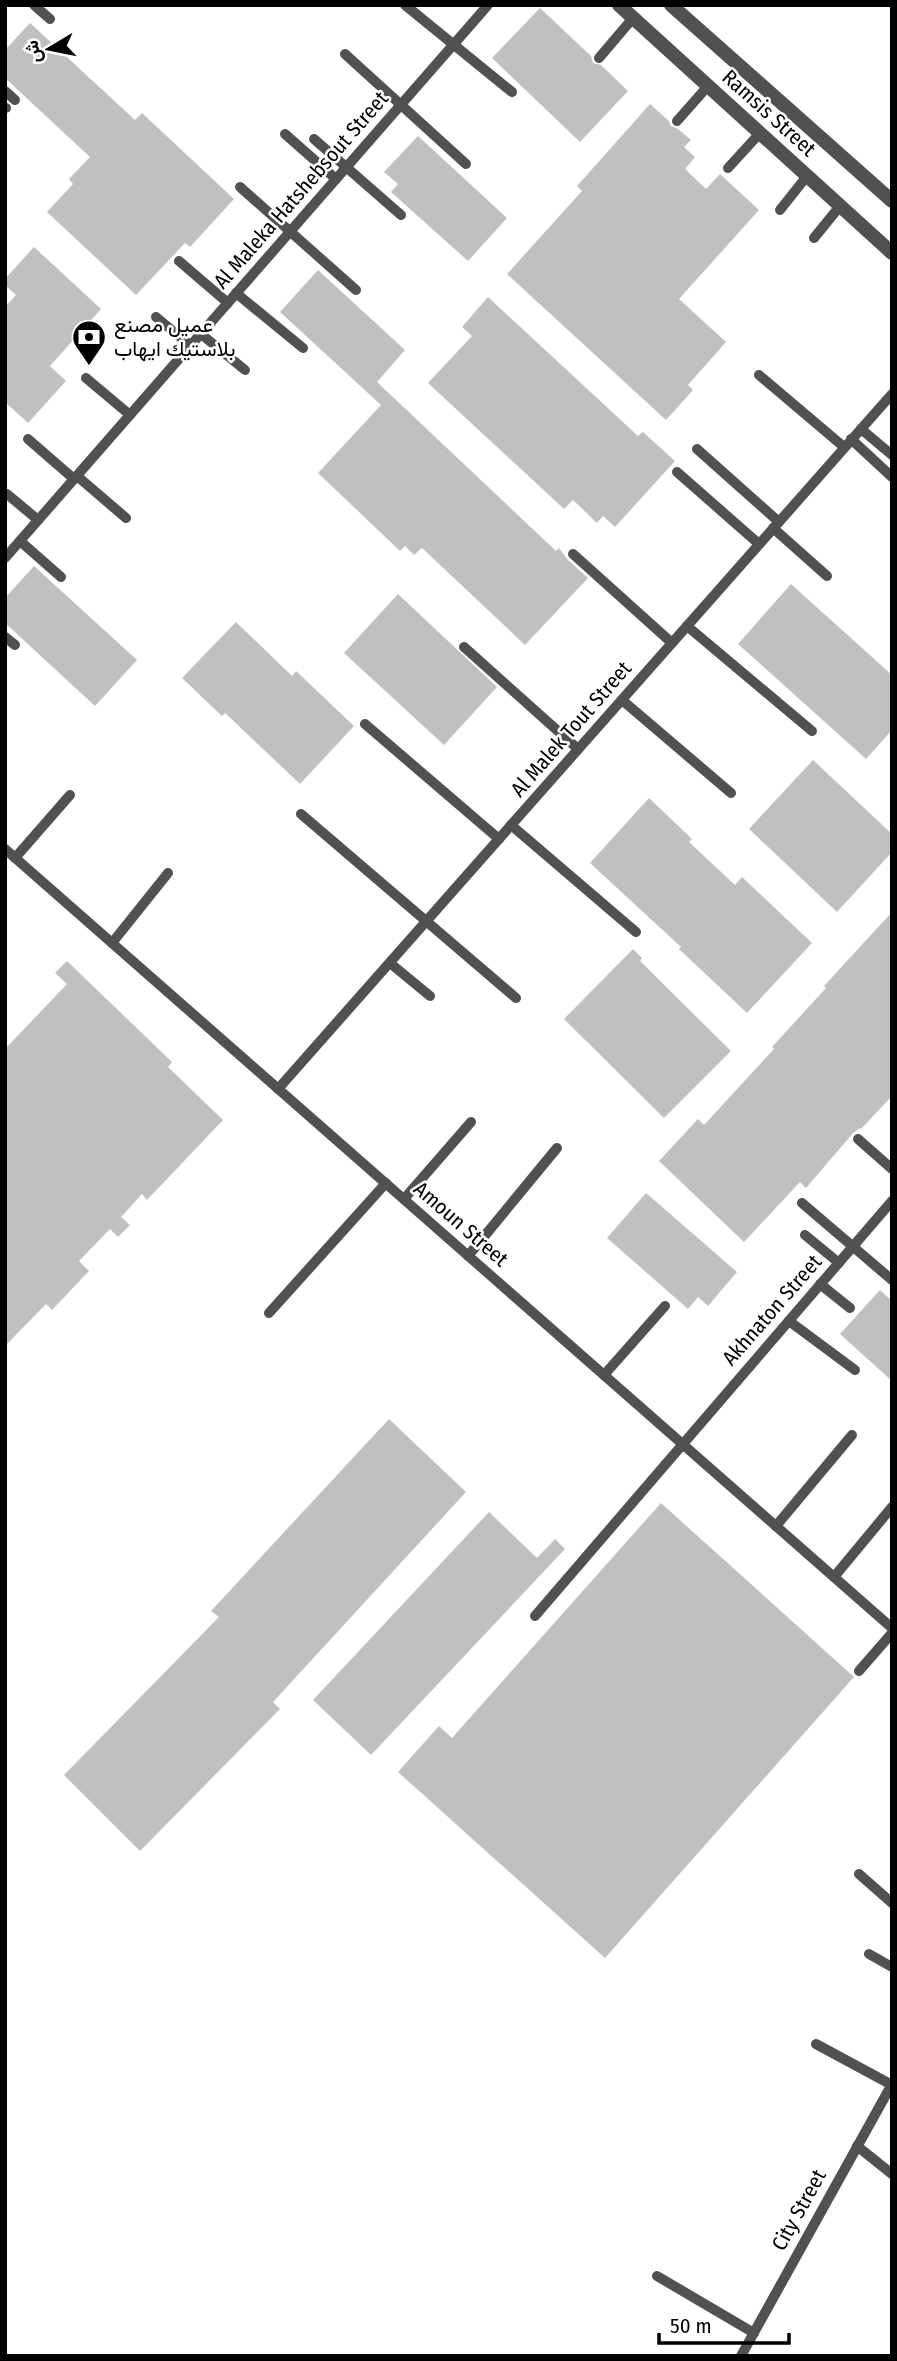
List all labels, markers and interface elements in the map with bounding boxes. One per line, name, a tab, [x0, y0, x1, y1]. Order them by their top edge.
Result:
north arrow	[14, 14, 84, 84]
text: ش	[19, 38, 46, 65]
street label: Ramsis Street	[717, 64, 821, 162]
street label: Al Maleka Hatshebsout Street	[208, 86, 394, 294]
place label: عميل مصنع بلاستيك ايهاب	[114, 312, 235, 362]
bank icon: عميل مصنع بلاستيك ايهاب	[70, 318, 108, 367]
street label: Al Malek Tout Street	[505, 656, 637, 802]
street label: Amoun Street	[408, 1176, 514, 1272]
street label: Akhnaton Street	[717, 1249, 827, 1371]
street label: City Street	[766, 2165, 832, 2255]
scale bar	[659, 2302, 788, 2346]
text: 50 m	[670, 2313, 712, 2339]

